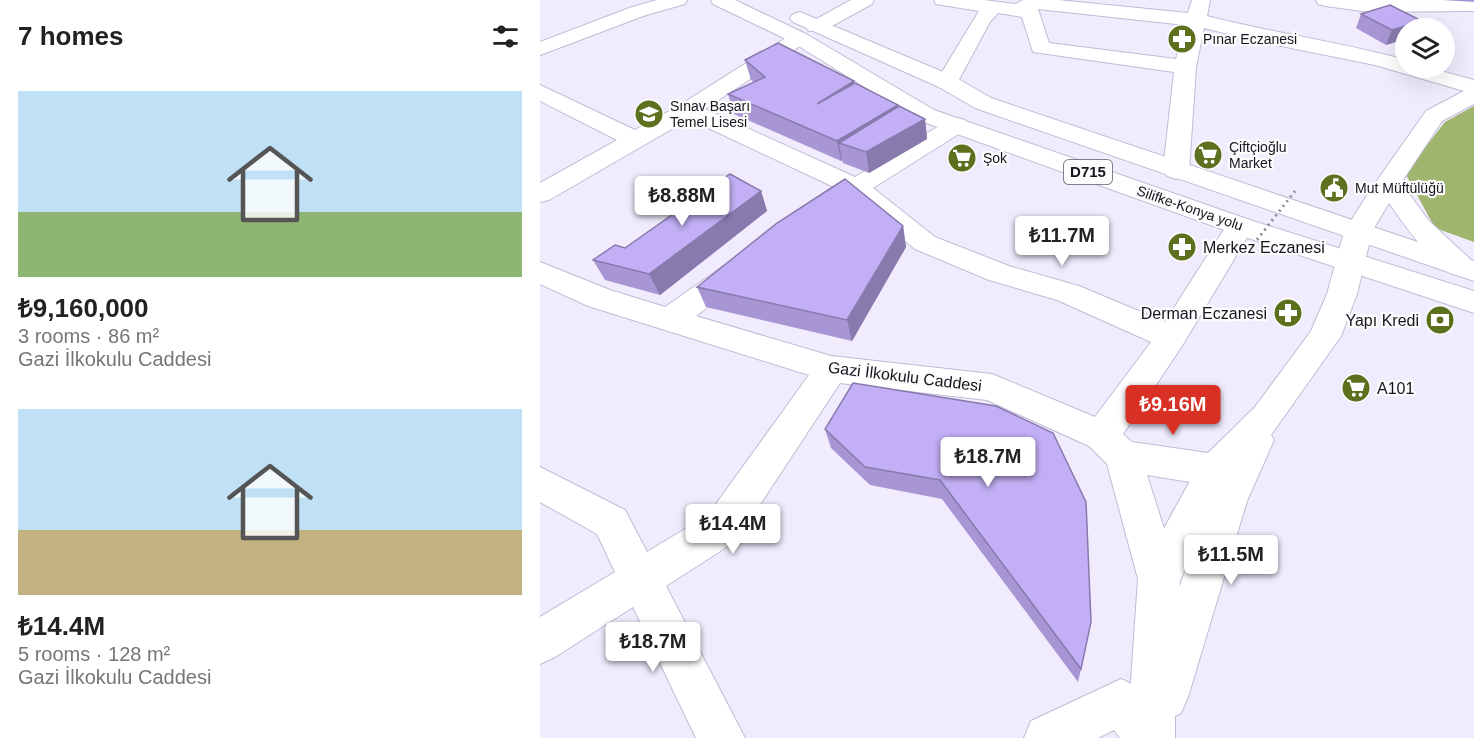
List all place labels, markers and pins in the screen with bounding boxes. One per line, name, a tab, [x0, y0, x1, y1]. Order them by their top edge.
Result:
pharmacy icon: Pınar Eczanesi	[1166, 23, 1198, 55]
place label: Pınar Eczanesi	[1203, 31, 1297, 47]
school or university icon: Sınav Başarı Temel Lisesi	[633, 98, 665, 130]
place label: Sınav Başarı Temel Lisesi	[670, 98, 750, 130]
supermarket icon: Çiftçioğlu Market	[1192, 139, 1224, 171]
place label: Çiftçioğlu Market	[1229, 139, 1287, 171]
supermarket icon: Şok	[946, 142, 978, 174]
place label: Şok	[983, 150, 1008, 166]
public building icon: Mut Müftülüğü	[1318, 172, 1350, 204]
pin: ₺8.88M	[633, 176, 731, 227]
place label: Mut Müftülüğü	[1355, 180, 1444, 196]
pin: ₺11.7M	[1013, 216, 1111, 267]
pharmacy icon: Merkez Eczanesi	[1166, 231, 1198, 263]
place label: Merkez Eczanesi	[1203, 239, 1325, 256]
pharmacy icon: Derman Eczanesi	[1272, 297, 1304, 329]
bank icon: Yapı Kredi	[1424, 304, 1456, 336]
place label: Derman Eczanesi	[1141, 305, 1267, 322]
place label: Yapı Kredi	[1345, 312, 1419, 329]
supermarket icon: A101	[1340, 372, 1372, 404]
place label: A101	[1377, 380, 1414, 397]
pin: ₺9.16M	[1124, 385, 1222, 436]
pin: ₺18.7M	[939, 437, 1037, 488]
pin: ₺14.4M	[684, 504, 782, 555]
pin: ₺11.5M	[1182, 535, 1280, 586]
pin: ₺18.7M	[604, 622, 702, 673]

